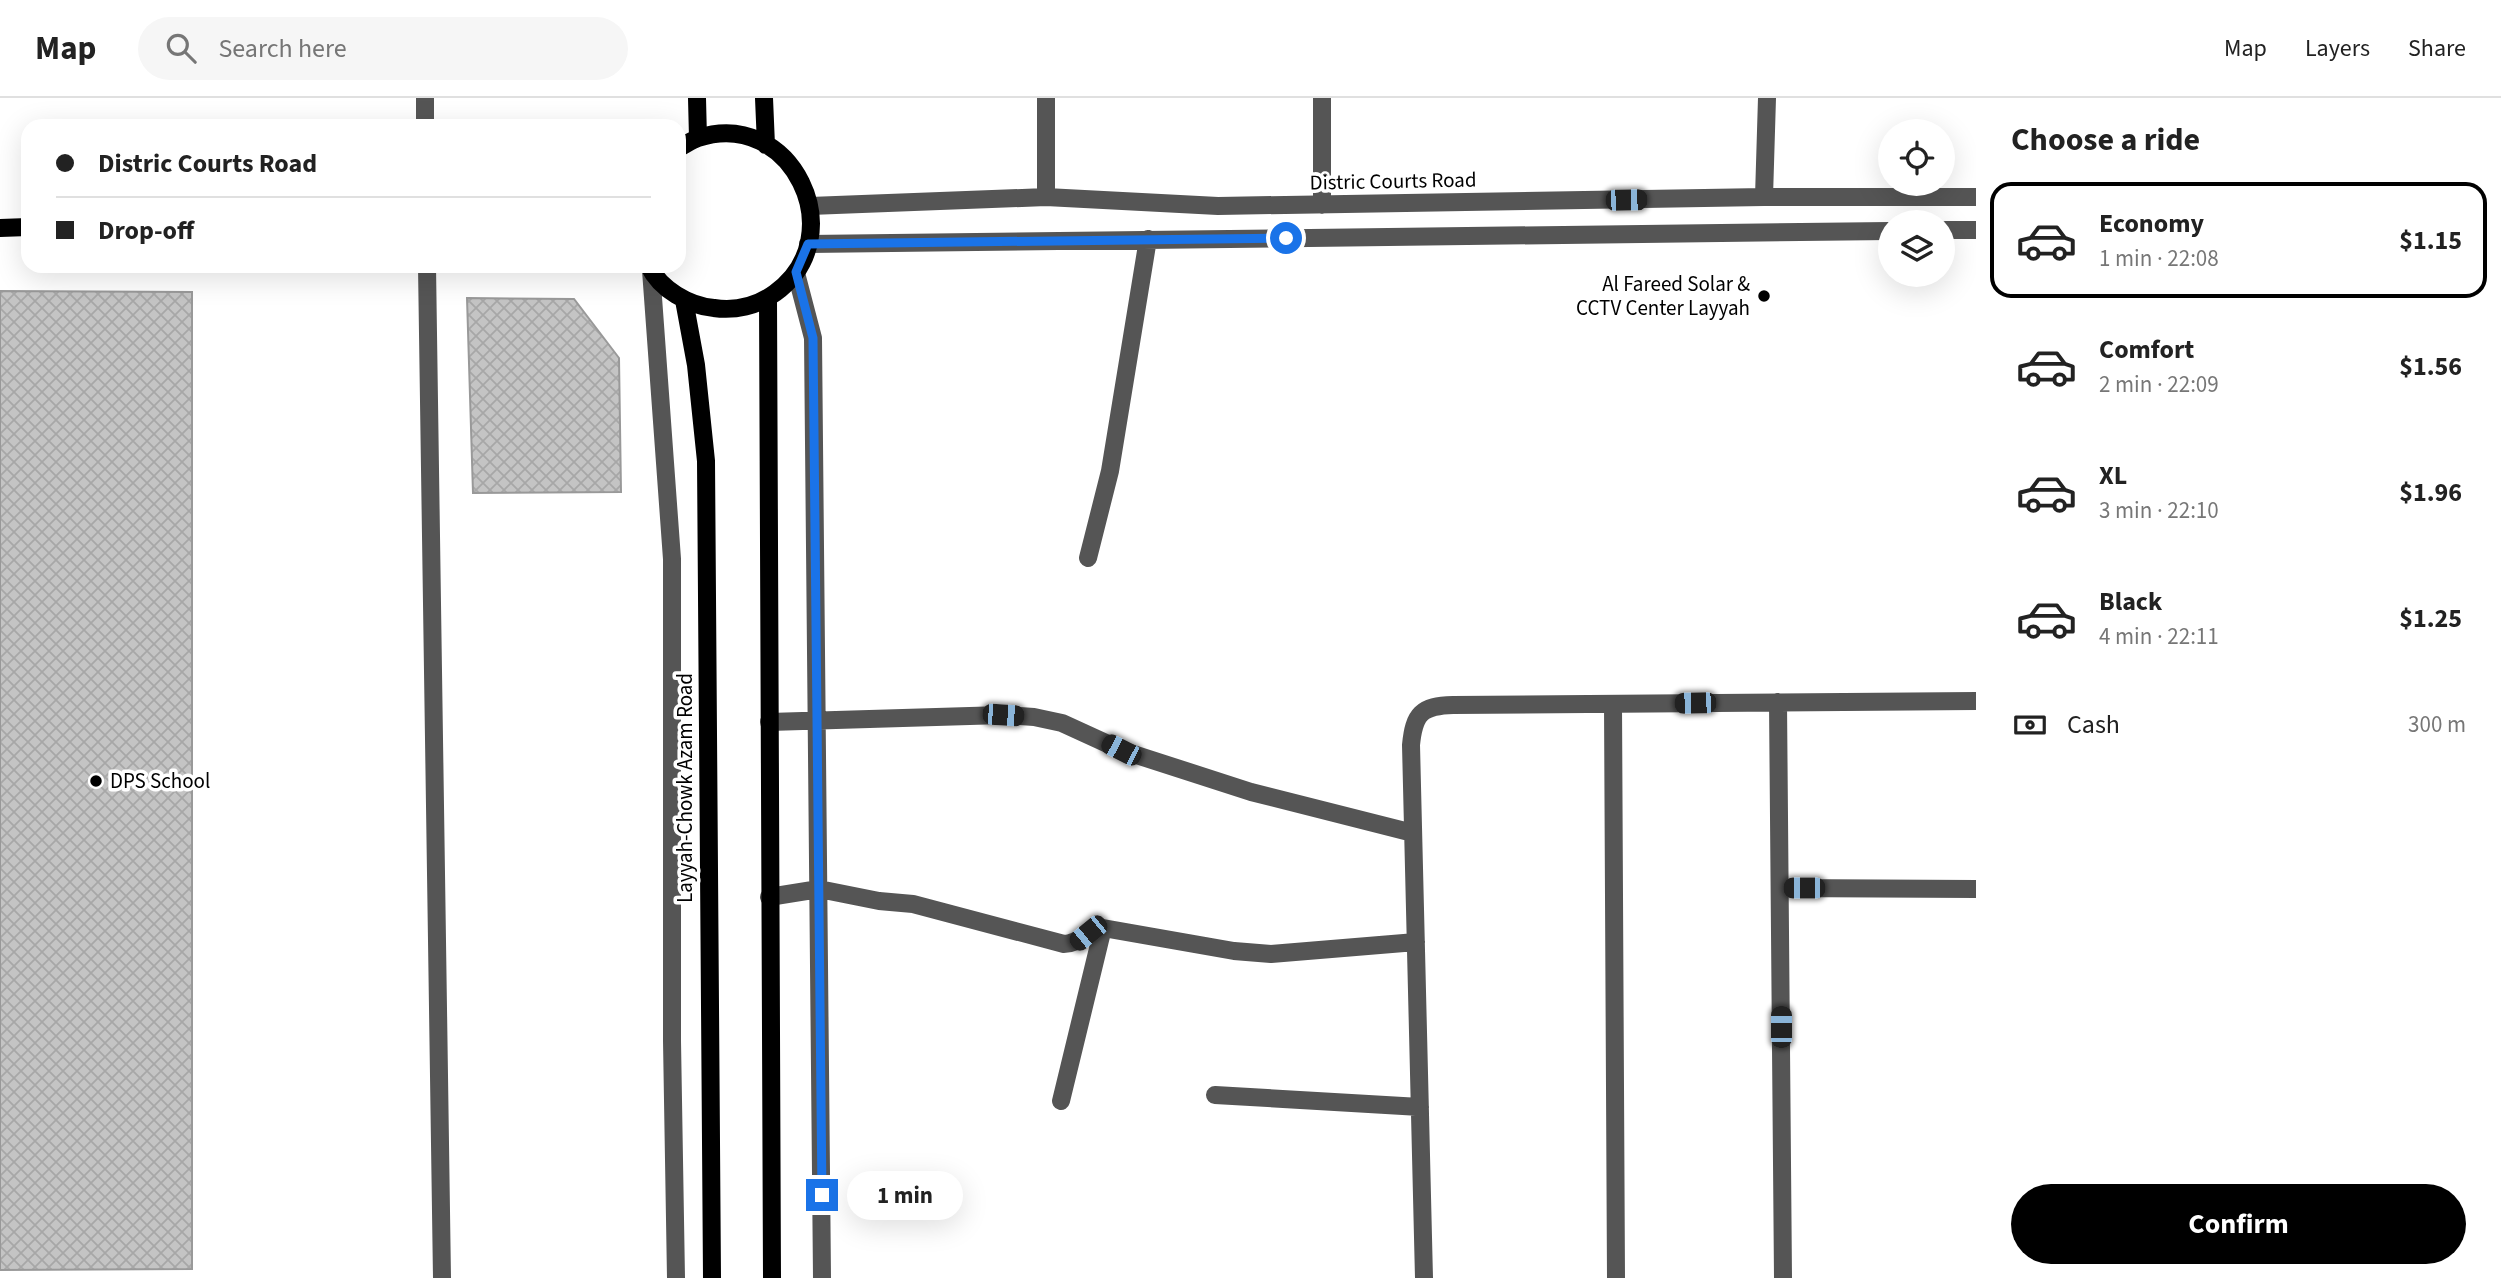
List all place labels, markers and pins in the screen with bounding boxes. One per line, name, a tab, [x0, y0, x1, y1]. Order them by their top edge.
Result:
place label: Al Fareed Solar & CCTV Center Layyah	[1576, 269, 1750, 323]
marker: Al Fareed Solar & CCTV Center Layyah	[1756, 288, 1772, 304]
place label: DPS School	[110, 766, 210, 796]
marker: DPS School	[88, 773, 104, 789]

